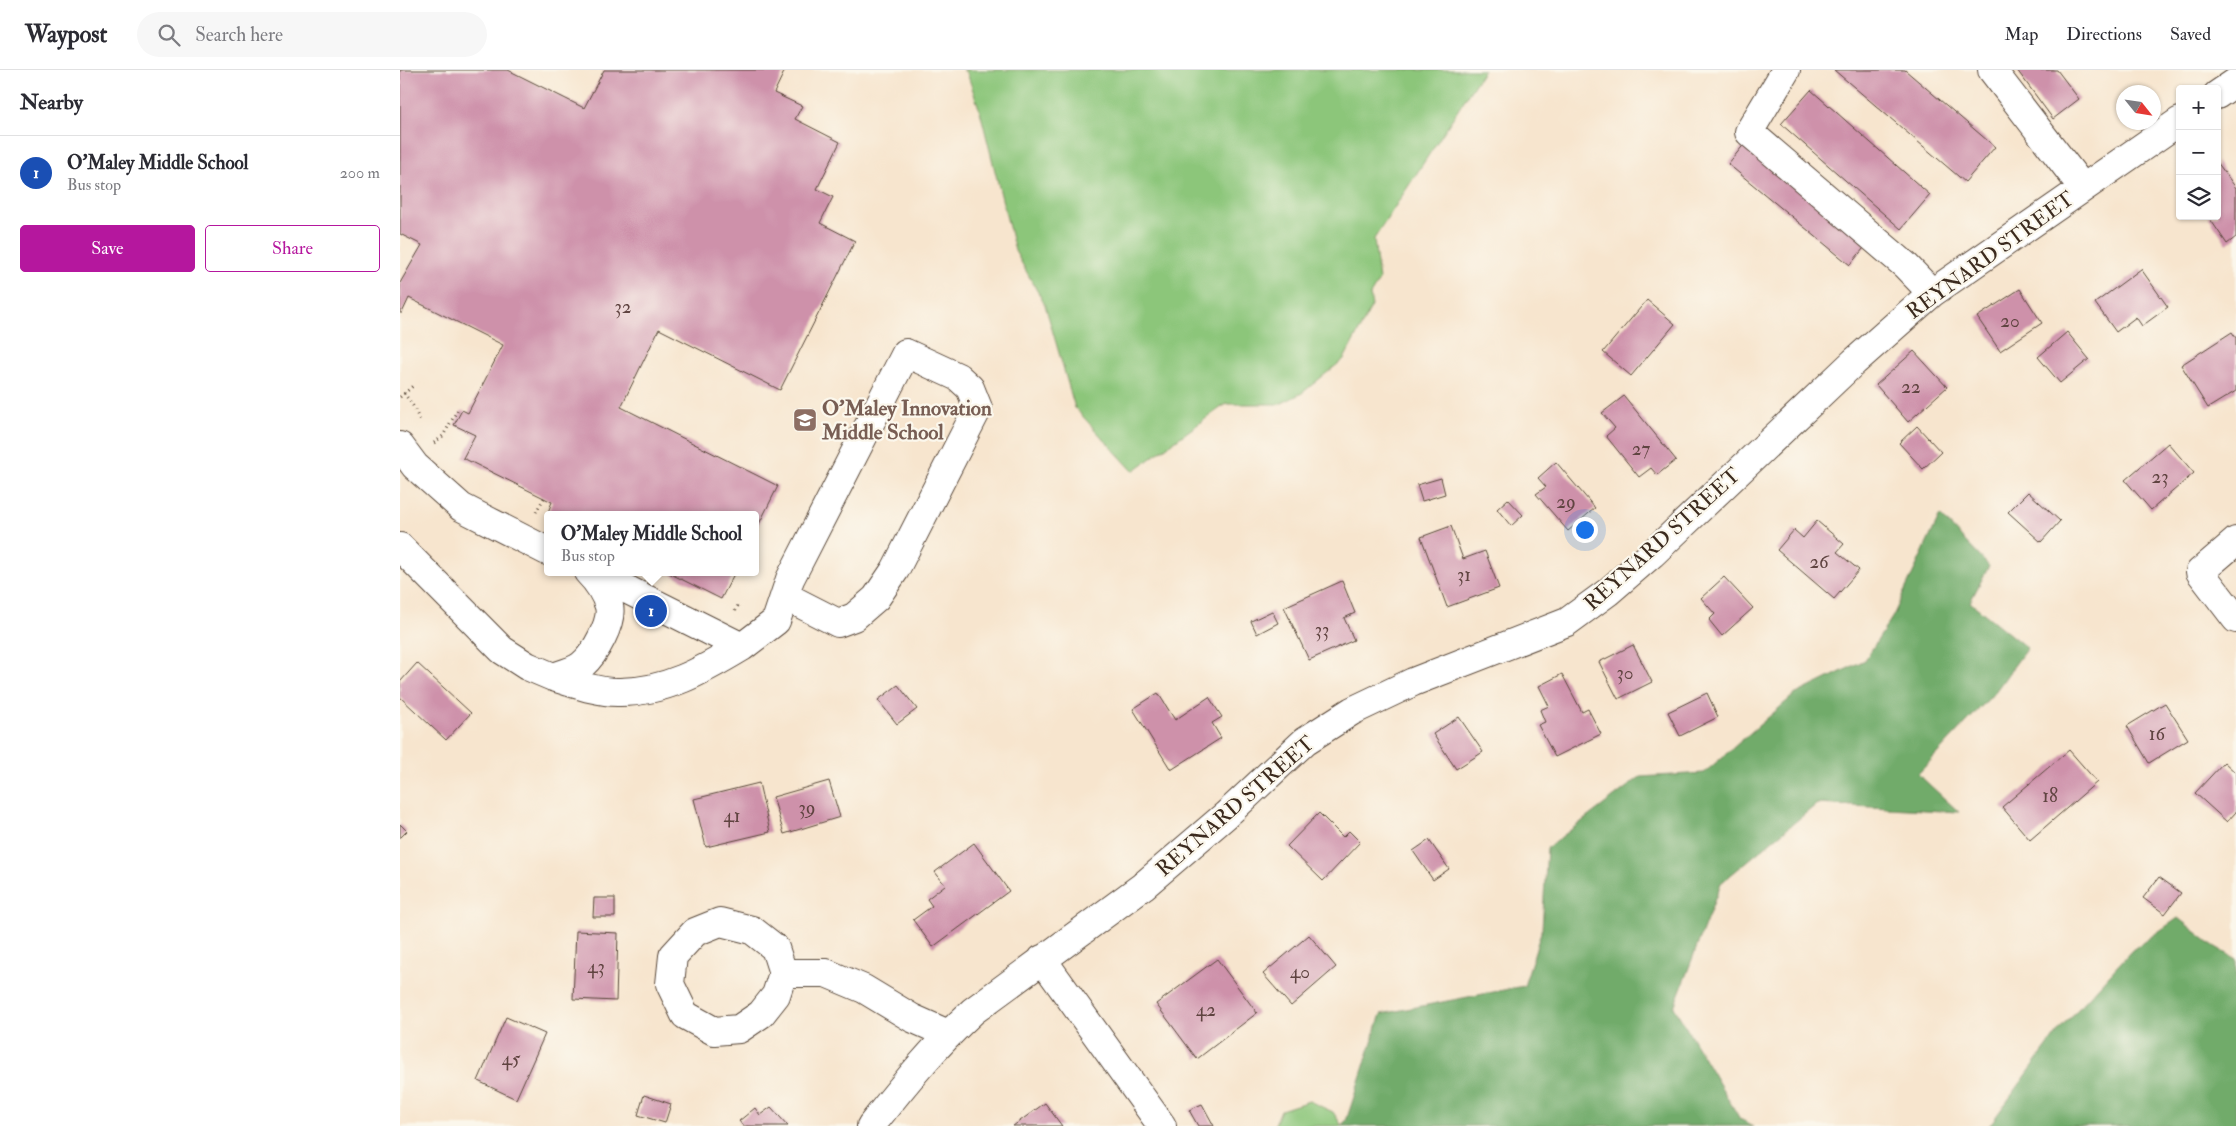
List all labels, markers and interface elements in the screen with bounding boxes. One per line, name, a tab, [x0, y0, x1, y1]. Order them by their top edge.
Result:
search box	[137, 12, 487, 57]
text: Waypost	[25, 19, 107, 50]
icon: search	[155, 21, 183, 49]
text: Search here	[195, 23, 283, 47]
text: Map	[2005, 23, 2038, 46]
text: Directions	[2066, 23, 2142, 46]
text: Saved	[2170, 23, 2211, 46]
north arrow	[2116, 85, 2161, 130]
map controls	[2176, 85, 2221, 220]
button: +	[2176, 85, 2221, 130]
text: Nearby	[20, 89, 83, 116]
button: −	[2176, 130, 2221, 175]
text: O'Maley Middle School	[67, 151, 249, 175]
text: 1	[33, 163, 39, 183]
text: 200 m	[340, 163, 380, 183]
text: Bus stop	[67, 175, 121, 195]
button: layers	[2176, 175, 2221, 220]
street label: REYNARD STREET	[1901, 185, 2080, 325]
button: Save	[20, 225, 195, 272]
button: Share	[205, 225, 380, 272]
house number: 32	[615, 295, 631, 319]
house number: 20	[2000, 309, 2020, 333]
house number: 22	[1901, 375, 1921, 399]
place label: O'Maley Innovation Middle School	[821, 395, 992, 446]
school or university icon: O'Maley Innovation Middle School	[792, 407, 818, 433]
house number: 27	[1632, 437, 1650, 461]
street label: REYNARD STREET	[1579, 462, 1746, 617]
house number: 23	[2152, 465, 2168, 489]
house number: 29	[1556, 490, 1576, 514]
popup	[544, 511, 759, 576]
your location	[1572, 517, 1598, 543]
text: O'Maley Middle School	[561, 522, 742, 546]
text: Bus stop	[561, 546, 615, 566]
house number: 26	[1809, 550, 1830, 574]
house number: 31	[1457, 563, 1471, 587]
pin: 1	[635, 592, 667, 630]
house number: 33	[1315, 618, 1329, 642]
house number: 30	[1616, 661, 1634, 685]
house number: 16	[2149, 722, 2167, 746]
street label: REYNARD STREET	[1151, 730, 1320, 883]
house number: 18	[2042, 784, 2058, 808]
house number: 39	[798, 796, 816, 820]
house number: 41	[723, 804, 741, 828]
house number: 43	[587, 955, 605, 979]
house number: 40	[1290, 960, 1310, 984]
house number: 42	[1196, 998, 1216, 1022]
house number: 45	[502, 1047, 521, 1071]

